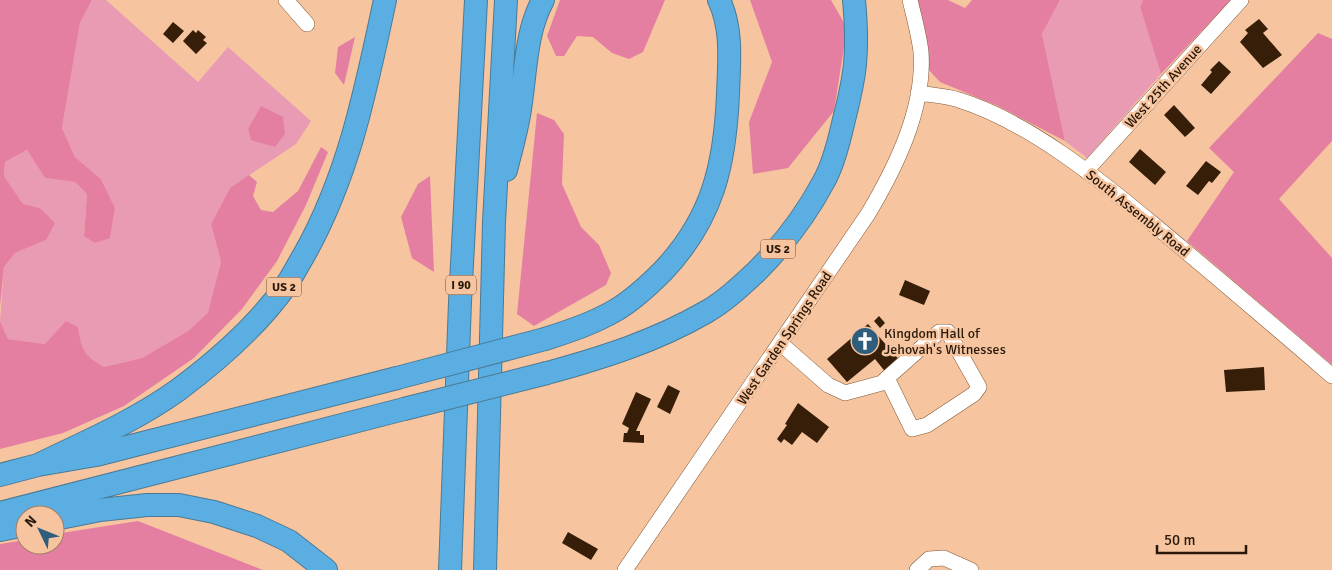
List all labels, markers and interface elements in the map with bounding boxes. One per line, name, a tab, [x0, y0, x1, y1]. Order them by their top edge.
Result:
street label: West 25th Avenue	[1121, 41, 1205, 132]
street label: South Assembly Road	[1083, 166, 1193, 260]
road number: US 2	[760, 240, 796, 258]
street label: West Garden Springs Road	[733, 268, 835, 408]
road number: I 90	[446, 276, 476, 294]
road number: US 2	[266, 278, 302, 296]
place label: Kingdom Hall of Jehovah's Witnesses	[884, 325, 1006, 358]
church icon: Kingdom Hall of Jehovah's Witnesses	[850, 326, 880, 356]
north arrow	[15, 505, 65, 555]
text: N	[21, 512, 40, 531]
scale bar	[1157, 522, 1246, 554]
text: 50 m	[1164, 531, 1195, 549]

